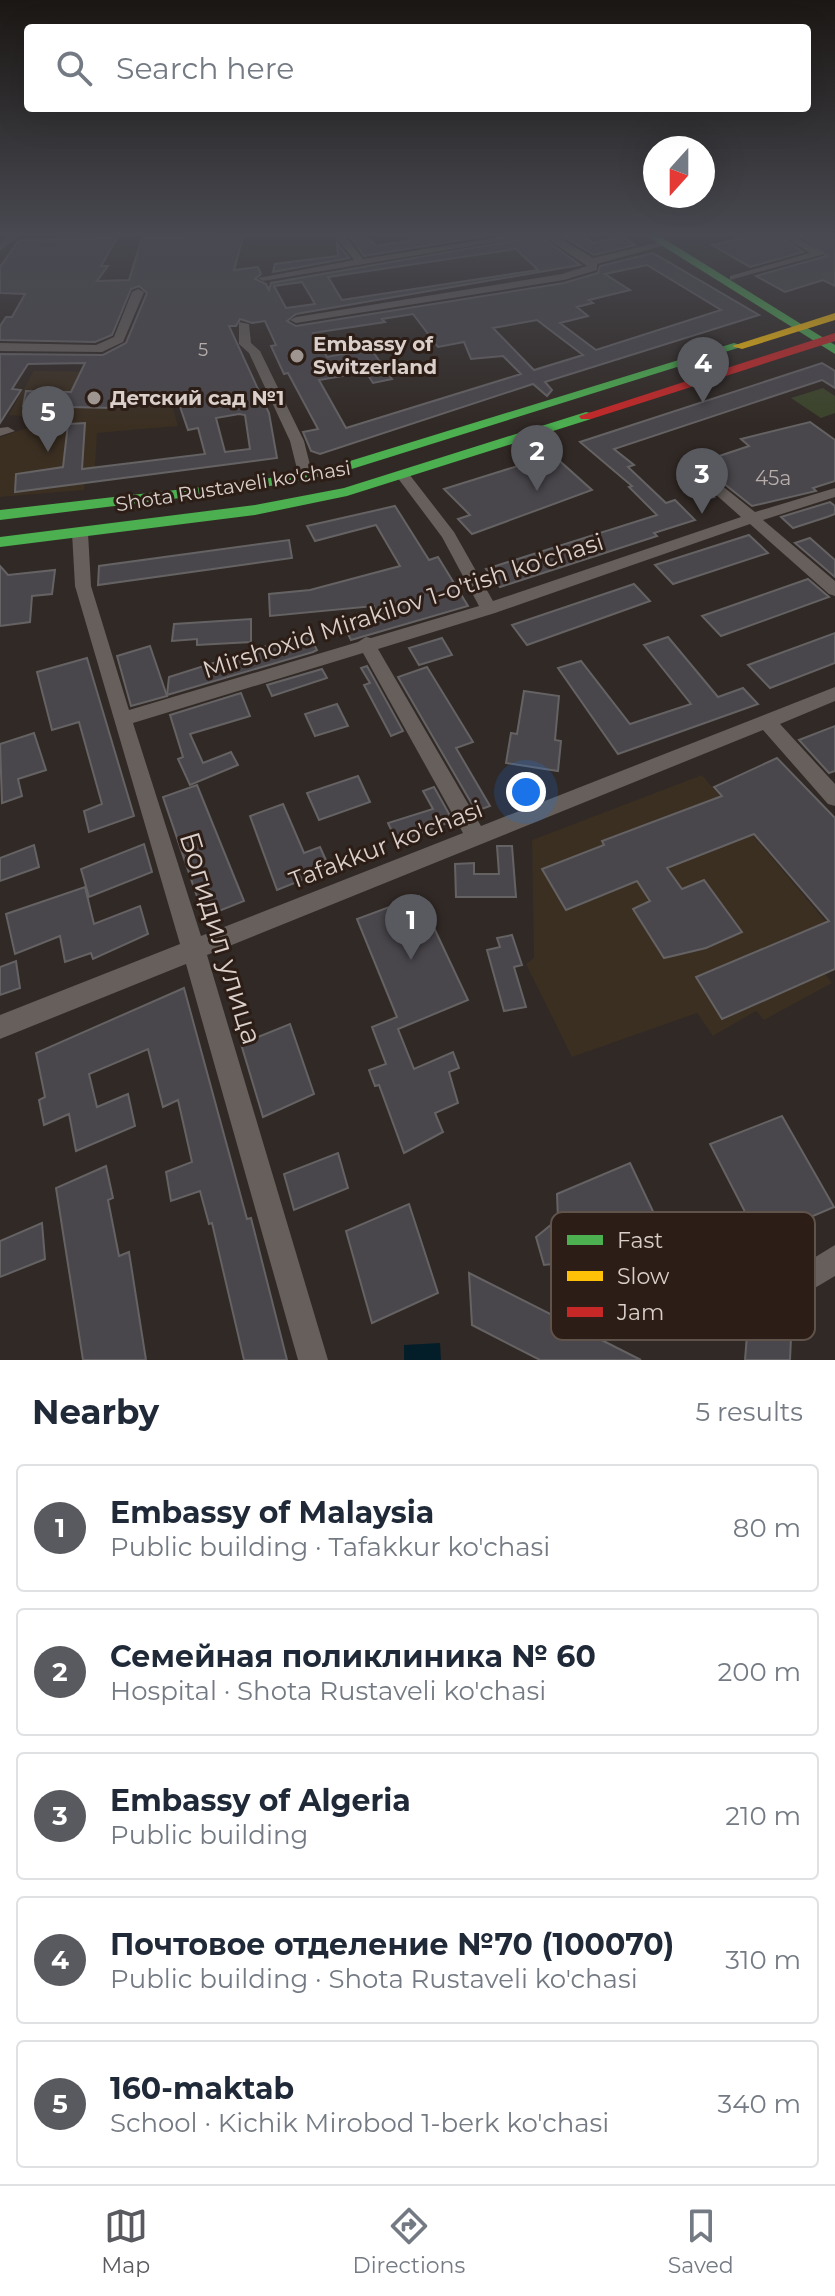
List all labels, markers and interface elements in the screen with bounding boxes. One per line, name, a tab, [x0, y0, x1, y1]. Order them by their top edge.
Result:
search box	[24, 24, 811, 112]
icon: search	[52, 46, 96, 90]
text: Search here	[116, 50, 294, 87]
north arrow	[643, 136, 715, 208]
place label: Embassy of Switzerland	[313, 332, 437, 379]
pin: 4	[677, 337, 729, 403]
house number: 5	[198, 339, 208, 361]
marker: Embassy of Switzerland	[288, 347, 306, 365]
pin: 5	[22, 386, 74, 452]
place label: Детский сад №1	[110, 386, 284, 410]
marker: Детский сад №1	[85, 389, 103, 407]
pin: 2	[511, 425, 563, 491]
pin: 3	[676, 448, 728, 514]
street label: Shota Rustaveli ko'chasi	[114, 456, 352, 516]
house number: 45а	[755, 466, 791, 490]
street label: Mirshoxid Mirakilov 1-o'tish ko'chasi	[199, 527, 607, 684]
your location	[506, 772, 546, 812]
street label: Tafakkur ko'chasi	[285, 794, 487, 895]
street label: Богидил улица	[172, 828, 270, 1048]
pin: 1	[385, 894, 437, 960]
legend	[551, 1212, 815, 1340]
text: Fast	[617, 1227, 663, 1254]
text: Slow	[617, 1263, 670, 1290]
text: Jam	[616, 1299, 664, 1326]
text: Nearby	[32, 1391, 159, 1433]
text: 5 results	[696, 1396, 803, 1428]
text: Embassy of Malaysia	[110, 1494, 434, 1531]
text: 1	[55, 1512, 65, 1544]
text: 80 m	[733, 1512, 801, 1544]
text: Public building · Tafakkur ko'chasi	[110, 1531, 550, 1563]
text: Семейная поликлиника № 60	[110, 1638, 596, 1675]
text: 2	[52, 1656, 68, 1688]
text: 200 m	[717, 1656, 801, 1688]
text: Hospital · Shota Rustaveli ko'chasi	[110, 1675, 546, 1707]
text: Embassy of Algeria	[110, 1782, 411, 1819]
text: 3	[52, 1800, 68, 1832]
text: 210 m	[725, 1800, 801, 1832]
text: Public building	[110, 1819, 308, 1851]
text: Почтовое отделение №70 (100070)	[110, 1926, 674, 1963]
text: 4	[51, 1944, 69, 1976]
text: 310 m	[725, 1944, 801, 1976]
text: Public building · Shota Rustaveli ko'chasi	[110, 1963, 638, 1995]
text: 160-maktab	[110, 2070, 294, 2107]
text: 5	[52, 2088, 68, 2120]
text: 340 m	[718, 2088, 801, 2120]
text: School · Kichik Mirobod 1-berk ko'chasi	[110, 2107, 609, 2139]
tab: Map	[101, 2204, 150, 2279]
tab: Directions	[353, 2204, 465, 2279]
tab: Saved	[668, 2204, 734, 2279]

